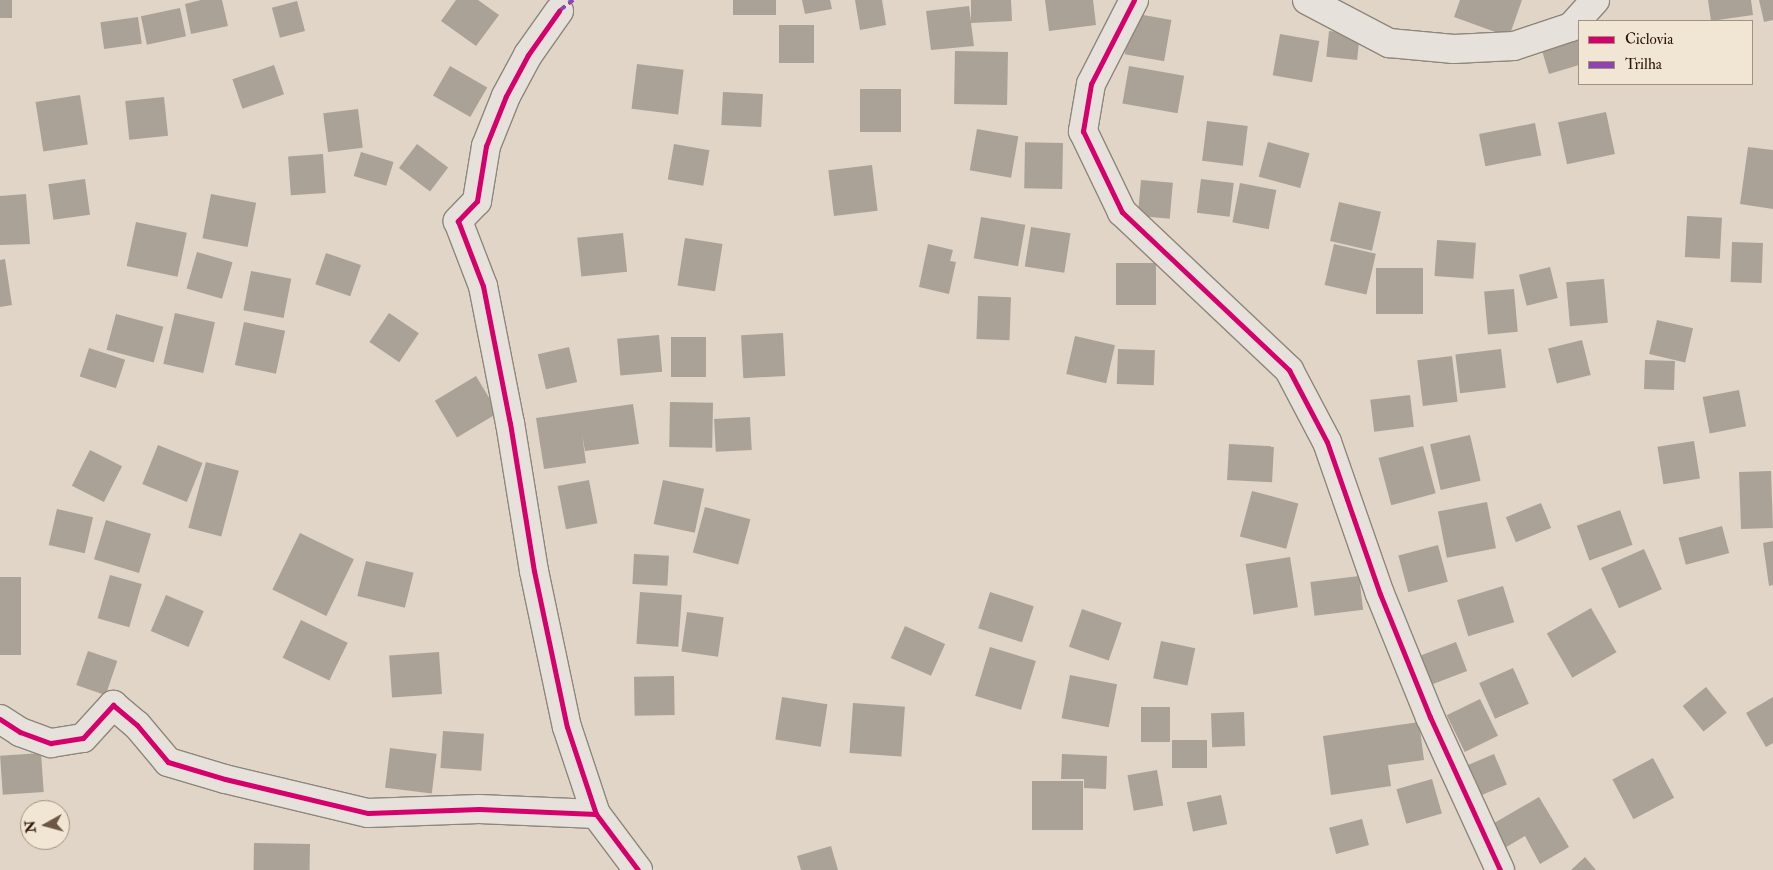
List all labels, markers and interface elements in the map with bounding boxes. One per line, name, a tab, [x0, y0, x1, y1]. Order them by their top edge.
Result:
legend	[1578, 20, 1753, 85]
text: Ciclovia	[1625, 30, 1673, 49]
text: Trilha	[1625, 55, 1662, 74]
north arrow	[20, 800, 70, 850]
text: N	[21, 820, 40, 834]

